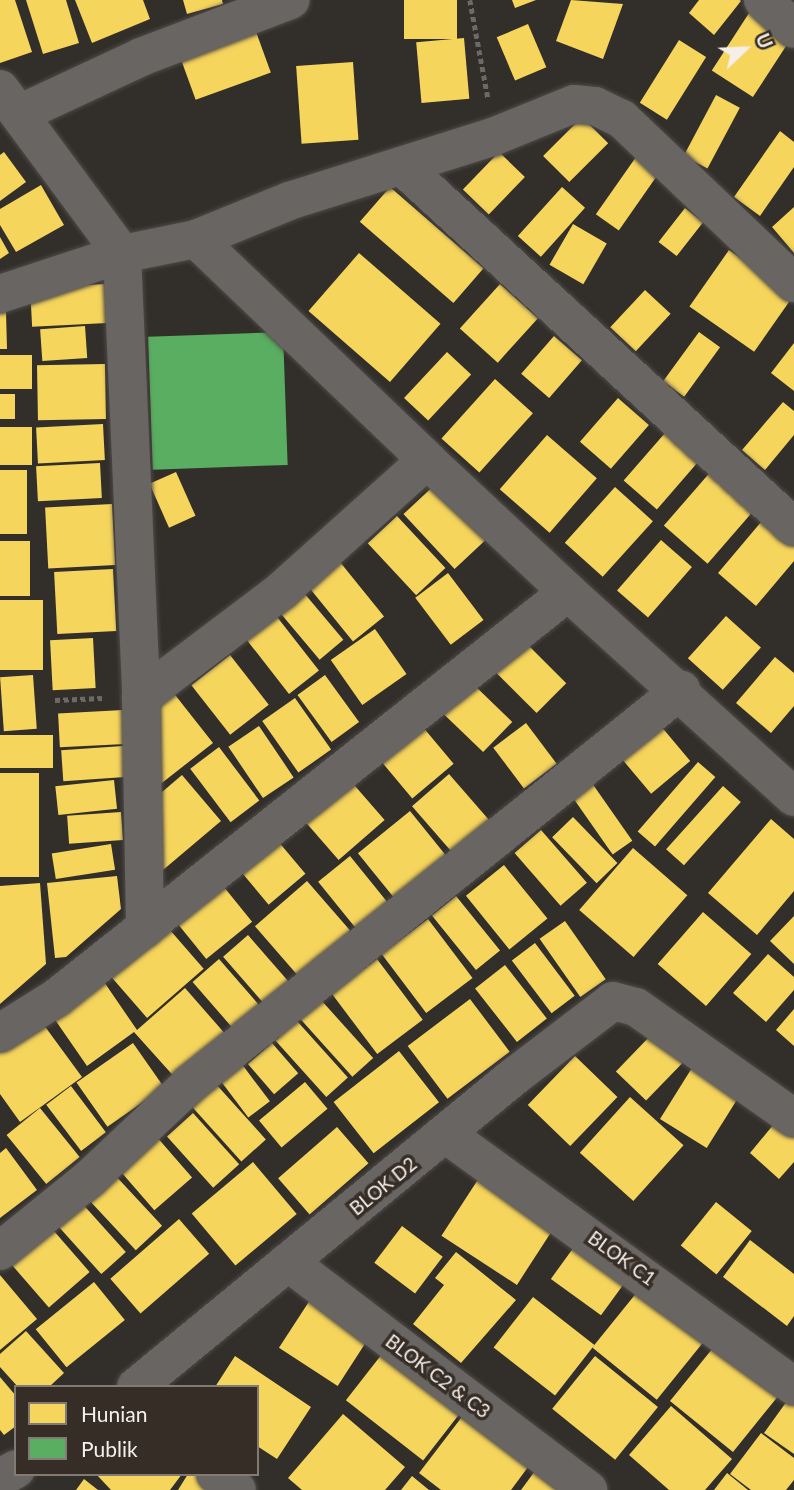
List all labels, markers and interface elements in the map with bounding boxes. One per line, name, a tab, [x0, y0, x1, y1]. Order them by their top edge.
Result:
north arrow	[710, 14, 780, 84]
text: U	[751, 30, 778, 52]
street label: BLOK D2	[345, 1152, 421, 1220]
street label: BLOK C1	[584, 1226, 660, 1290]
street label: BLOK C2 & C3	[381, 1329, 495, 1423]
legend	[14, 1385, 259, 1476]
text: Hunian	[81, 1401, 147, 1426]
text: Publik	[81, 1436, 138, 1461]

